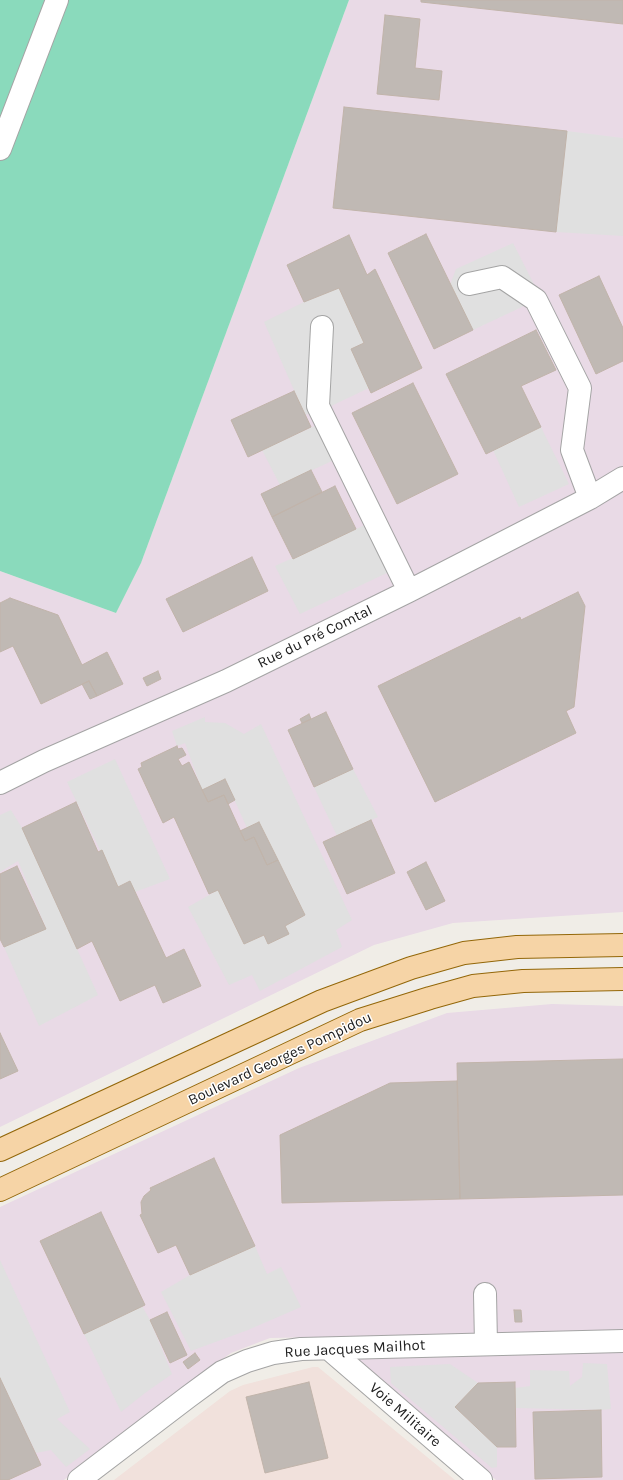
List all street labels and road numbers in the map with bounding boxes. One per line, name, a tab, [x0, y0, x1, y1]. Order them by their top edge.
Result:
street label: Rue du Pré Comtal	[255, 601, 375, 673]
street label: Boulevard Georges Pompidou	[185, 1008, 375, 1110]
street label: Rue Jacques Mailhot	[284, 1336, 426, 1362]
street label: Voie Militaire	[365, 1379, 445, 1451]

